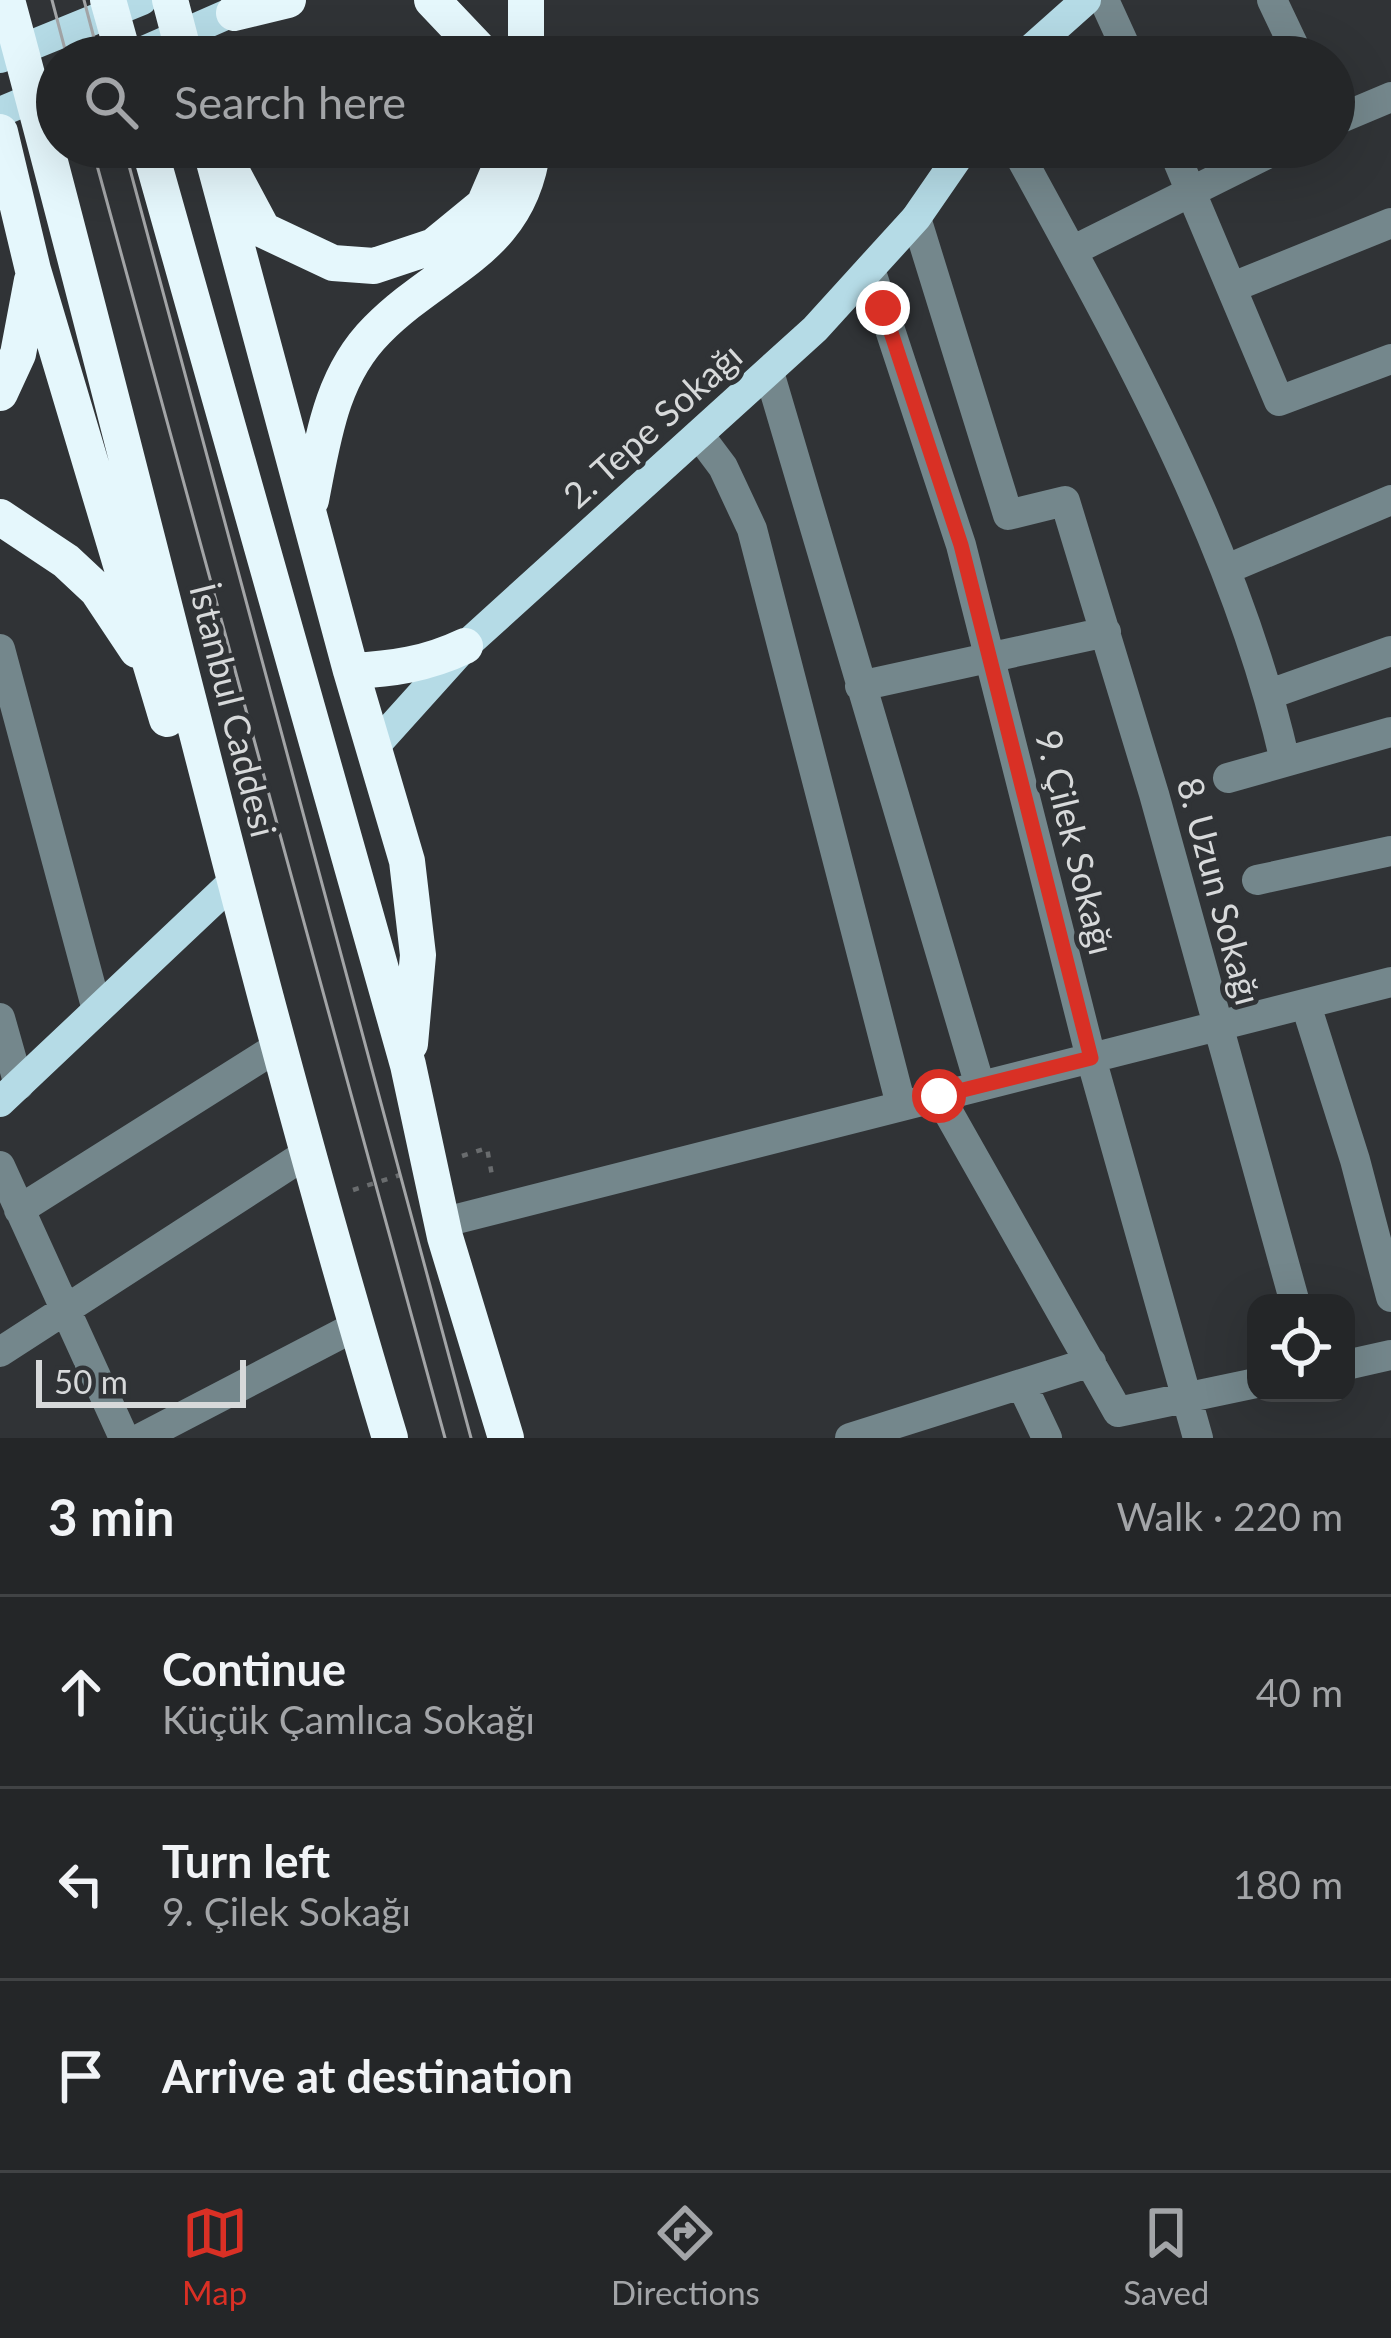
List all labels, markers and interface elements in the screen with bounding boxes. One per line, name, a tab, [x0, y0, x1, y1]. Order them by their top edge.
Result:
search box	[36, 36, 1355, 168]
icon: search	[78, 69, 144, 135]
text: Search here	[174, 75, 406, 129]
route end	[856, 281, 910, 335]
street label: 2. Tepe Sokağı	[554, 333, 750, 517]
street label: İstanbul Caddesi	[181, 579, 287, 841]
street label: 9. Çilek Sokağı	[1027, 725, 1125, 959]
street label: 8. Uzun Sokağı	[1169, 773, 1271, 1009]
route start	[912, 1069, 966, 1123]
map controls	[1247, 1294, 1355, 1402]
button: locate	[1247, 1294, 1355, 1402]
scale bar	[36, 1354, 246, 1407]
text: 50 m	[54, 1361, 128, 1401]
text: 3 min	[48, 1486, 174, 1547]
text: Walk · 220 m	[1116, 1493, 1343, 1539]
text: Continue	[162, 1642, 346, 1696]
icon: ahead	[48, 1659, 114, 1725]
text: 40 m	[1256, 1669, 1343, 1715]
text: Küçük Çamlıca Sokağı	[162, 1696, 535, 1742]
text: Turn left	[162, 1834, 330, 1888]
icon: left	[48, 1851, 114, 1917]
text: 180 m	[1233, 1861, 1343, 1907]
text: 9. Çilek Sokağı	[162, 1888, 411, 1934]
icon: arrive	[48, 2043, 114, 2109]
text: Arrive at destination	[162, 2049, 573, 2103]
tab: Map	[182, 2200, 248, 2312]
tab: Directions	[611, 2200, 760, 2312]
tab: Saved	[1123, 2200, 1209, 2312]

